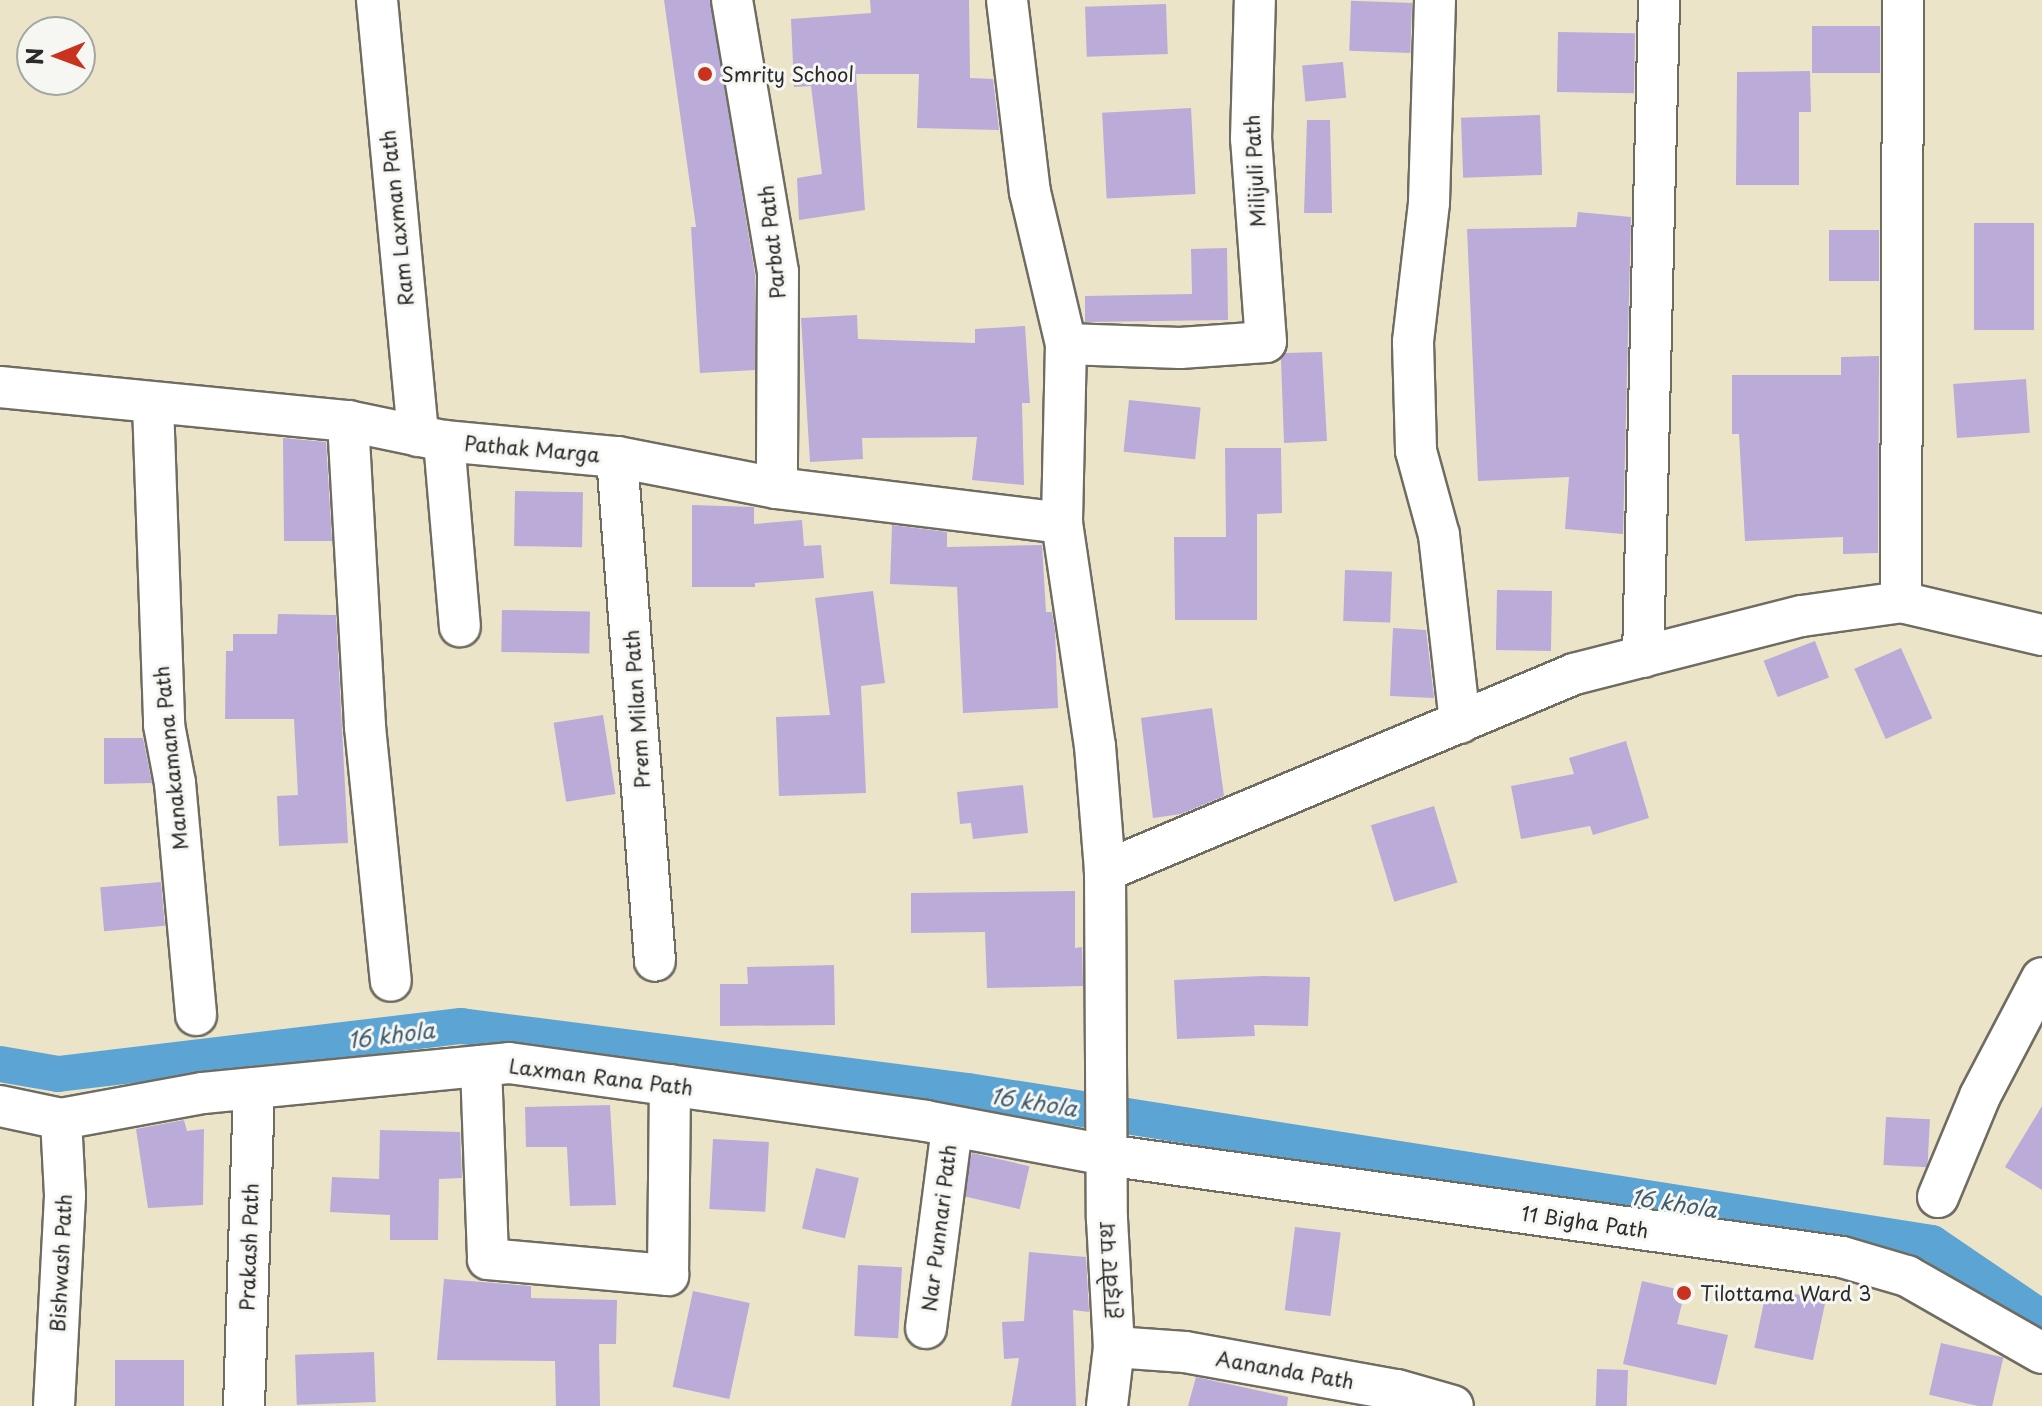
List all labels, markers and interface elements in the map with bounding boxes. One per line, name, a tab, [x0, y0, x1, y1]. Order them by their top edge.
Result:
north arrow	[16, 16, 96, 96]
text: N	[17, 47, 50, 65]
place label: Smrity School	[721, 62, 855, 86]
marker: Smrity School	[696, 65, 714, 83]
street label: Milijuli Path	[1240, 114, 1270, 228]
street label: Ram Laxman Path	[376, 128, 418, 308]
street label: Parbat Path	[754, 184, 790, 300]
street label: Pathak Marga	[462, 431, 602, 467]
street label: Prem Milan Path	[619, 628, 655, 790]
street label: Manakamana Path	[149, 665, 193, 851]
water label: 16 khola	[345, 1015, 437, 1053]
street label: Laxman Rana Path	[508, 1054, 694, 1100]
water label: 16 khola	[988, 1081, 1080, 1121]
street label: Nar Punnari Path	[917, 1142, 961, 1314]
water label: 16 khola	[1628, 1182, 1720, 1222]
street label: Prakash Path	[235, 1183, 263, 1311]
street label: Bishwash Path	[45, 1193, 77, 1333]
street label: 11 Bigha Path	[1519, 1201, 1651, 1243]
street label: हाइवेए पथ	[1095, 1222, 1125, 1320]
place label: Tilottama Ward 3	[1700, 1281, 1873, 1305]
marker: Tilottama Ward 3	[1675, 1284, 1693, 1302]
street label: Aananda Path	[1215, 1346, 1355, 1394]

